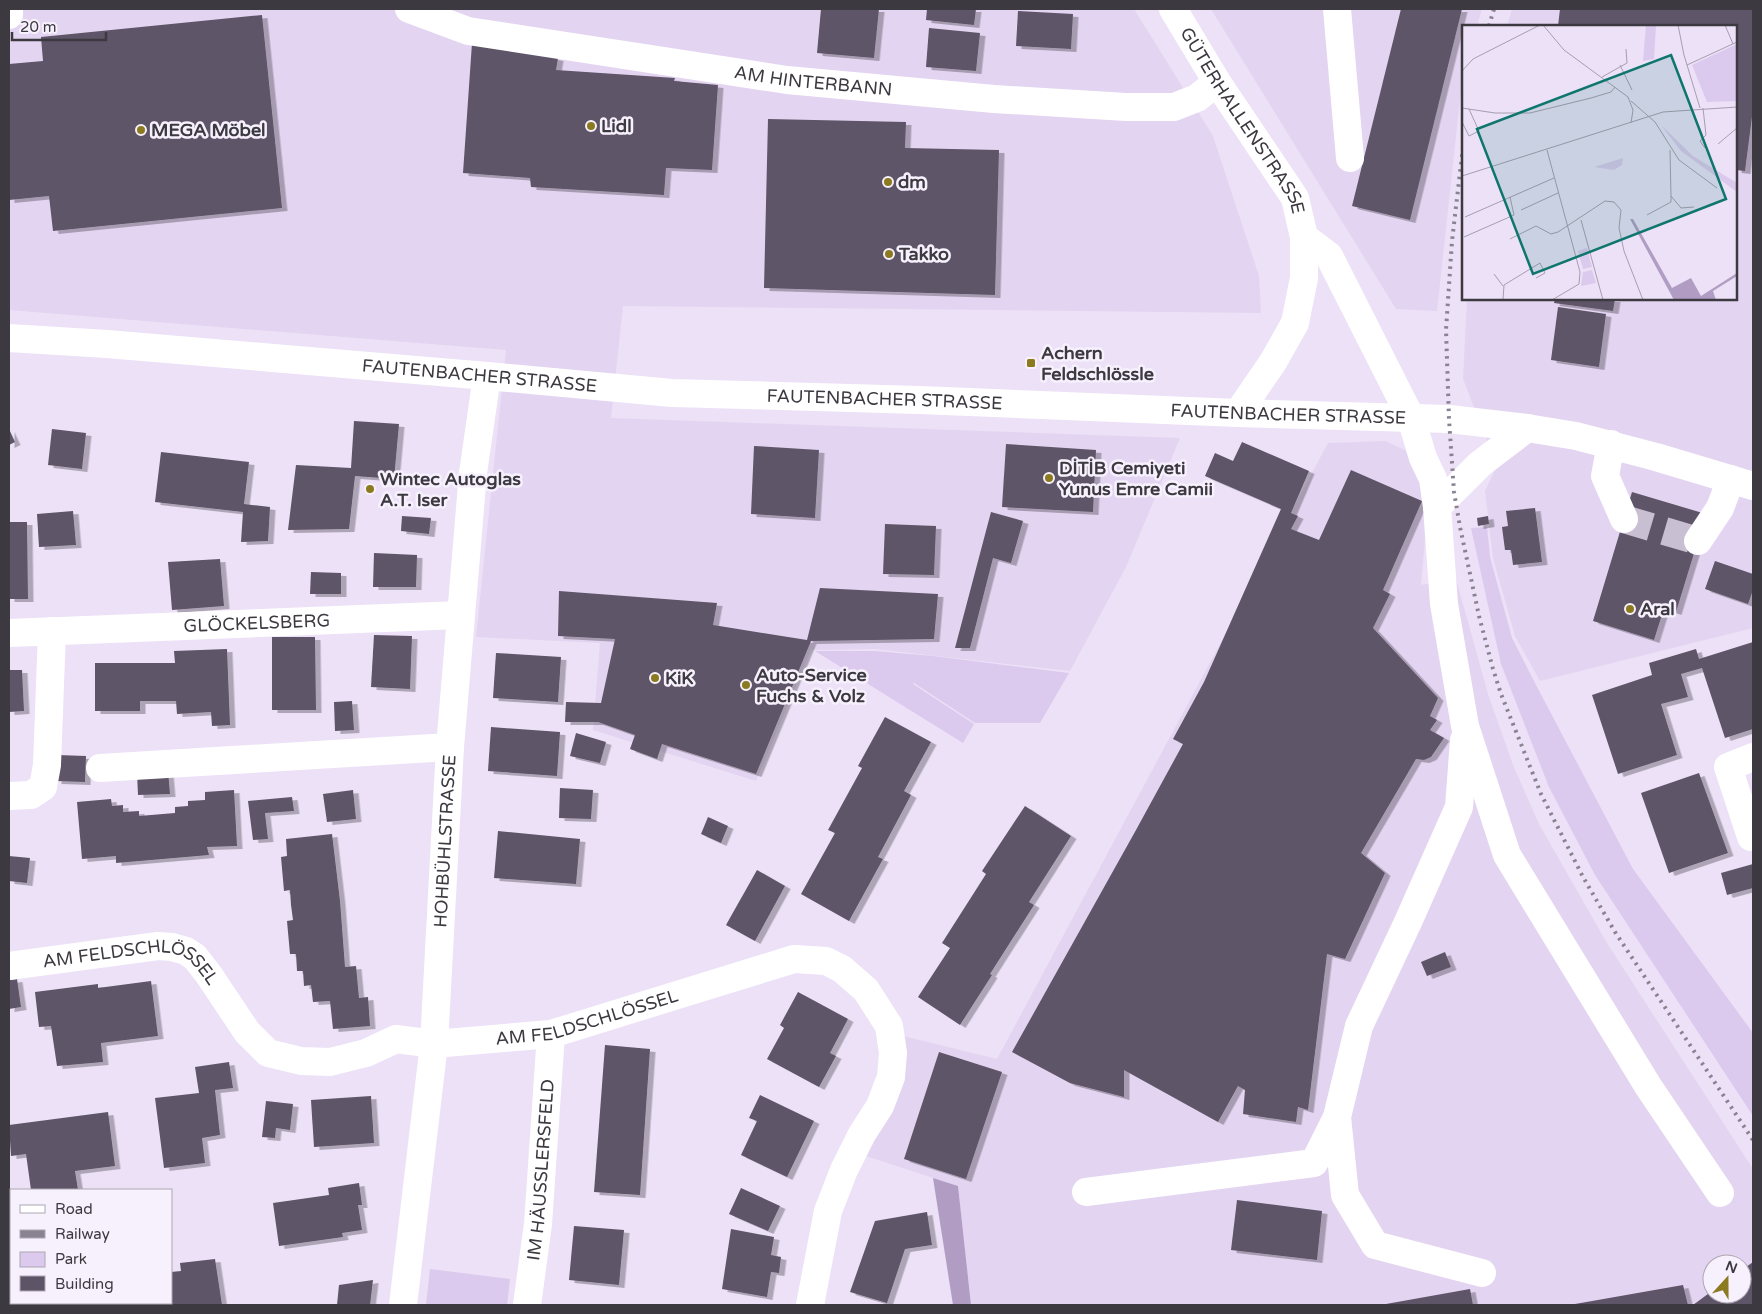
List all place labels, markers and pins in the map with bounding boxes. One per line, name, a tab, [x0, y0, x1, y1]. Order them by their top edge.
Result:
place label: Lidl	[601, 115, 632, 137]
place label: MEGA Möbel	[151, 119, 266, 141]
marker: Lidl	[585, 120, 597, 132]
marker: MEGA Möbel	[135, 124, 147, 136]
place label: dm	[898, 171, 926, 193]
marker: dm	[882, 176, 894, 188]
place label: Takko	[898, 243, 949, 265]
marker: Takko	[883, 248, 895, 260]
place label: Achern Feldschlössle	[1041, 342, 1154, 385]
marker: Achern Feldschlössle	[1025, 357, 1037, 369]
place label: DİTİB Cemiyeti Yunus Emre Camii	[1059, 457, 1213, 500]
place label: Wintec Autoglas A.T. Iser	[380, 468, 521, 511]
marker: DİTİB Cemiyeti Yunus Emre Camii	[1043, 472, 1055, 484]
marker: Wintec Autoglas A.T. Iser	[364, 483, 376, 495]
place label: Aral	[1640, 598, 1675, 620]
marker: Aral	[1624, 603, 1636, 615]
place label: Auto-Service Fuchs & Volz	[756, 664, 867, 707]
place label: KiK	[665, 667, 693, 689]
marker: KiK	[649, 672, 661, 684]
marker: Auto-Service Fuchs & Volz	[740, 679, 752, 691]

